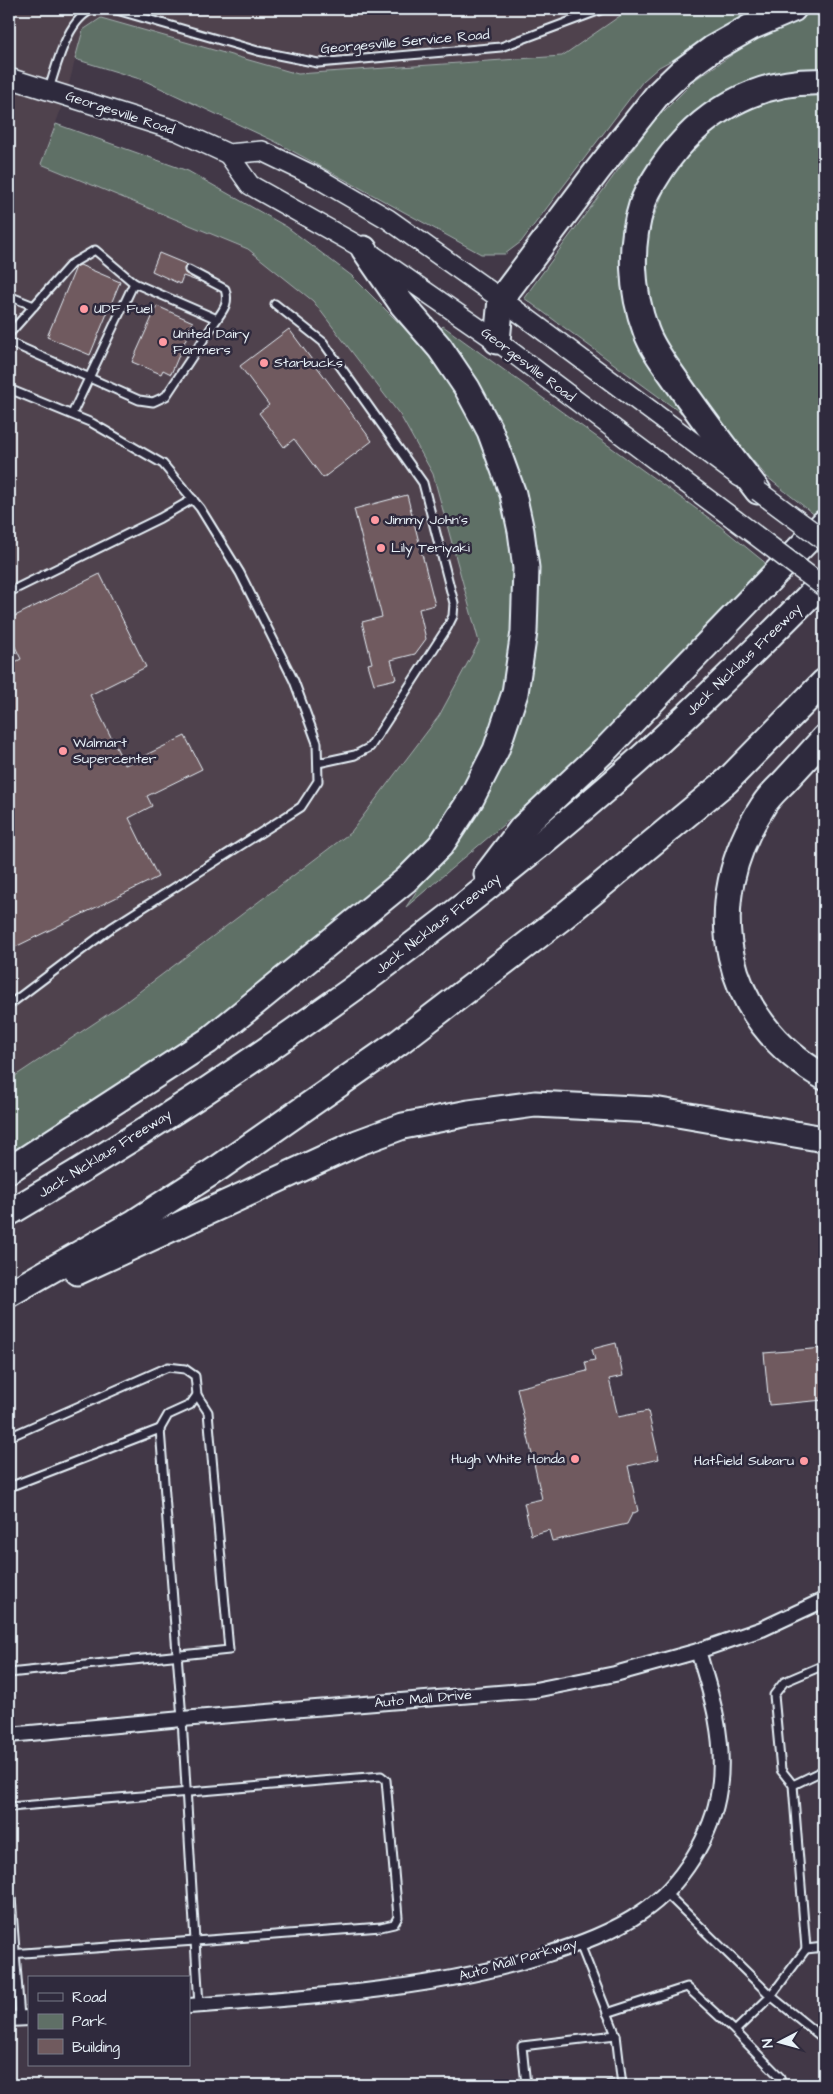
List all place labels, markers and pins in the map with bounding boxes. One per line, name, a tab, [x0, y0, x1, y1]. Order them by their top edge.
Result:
place label: UDF Fuel	[94, 299, 153, 319]
marker: UDF Fuel	[78, 303, 90, 315]
place label: United Dairy Farmers	[173, 324, 250, 360]
marker: United Dairy Farmers	[157, 336, 169, 348]
place label: Starbucks	[274, 353, 343, 373]
marker: Starbucks	[258, 357, 270, 369]
place label: Jimmy John's	[385, 510, 468, 530]
marker: Jimmy John's	[369, 514, 381, 526]
place label: Lily Teriyaki	[391, 538, 470, 558]
marker: Lily Teriyaki	[375, 542, 387, 554]
place label: Walmart Supercenter	[73, 733, 157, 769]
marker: Walmart Supercenter	[57, 745, 69, 757]
place label: Hugh White Honda	[451, 1449, 565, 1469]
place label: Hatfield Subaru	[694, 1451, 794, 1471]
marker: Hugh White Honda	[569, 1453, 581, 1465]
marker: Hatfield Subaru	[798, 1455, 810, 1467]

